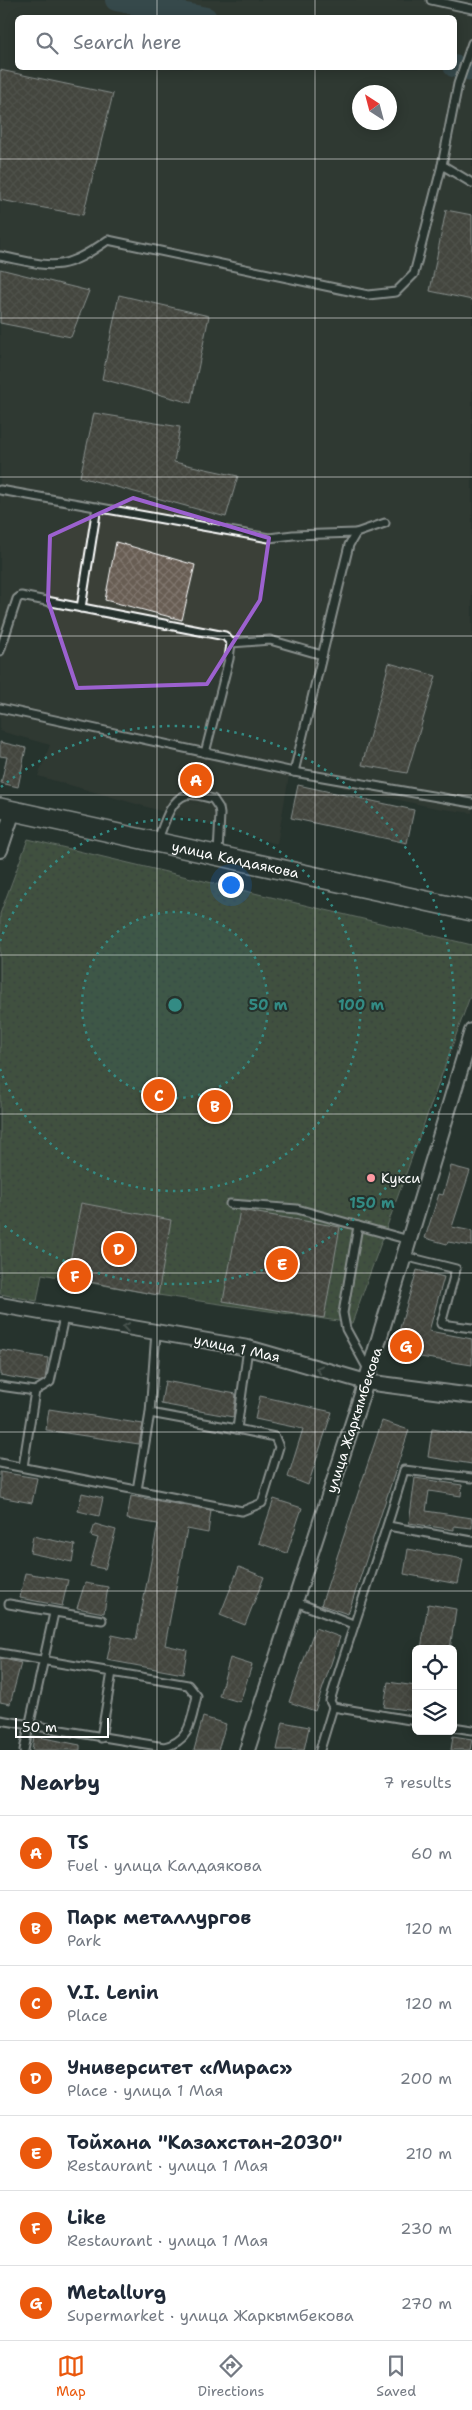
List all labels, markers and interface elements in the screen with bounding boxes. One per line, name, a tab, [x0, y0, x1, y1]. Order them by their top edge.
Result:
search box	[15, 15, 457, 70]
icon: search	[33, 29, 61, 57]
text: Search here	[73, 30, 182, 55]
north arrow	[352, 85, 397, 130]
pin: A	[180, 761, 212, 799]
street label: улица Калдаякова	[170, 837, 301, 882]
your location	[218, 872, 244, 898]
text: 50 m	[249, 995, 288, 1015]
text: 100 m	[338, 995, 384, 1015]
centre of rings	[166, 996, 184, 1014]
pin: C	[143, 1076, 175, 1114]
pin: B	[199, 1087, 231, 1125]
place label: Кукси	[381, 1169, 420, 1187]
marker: Кукси	[365, 1172, 377, 1184]
text: 150 m	[349, 1193, 395, 1213]
pin: D	[103, 1230, 135, 1268]
pin: E	[266, 1245, 298, 1283]
pin: F	[59, 1257, 91, 1295]
one-way arrow	[122, 1323, 131, 1333]
pin: G	[390, 1327, 422, 1365]
street label: улица 1 Мая	[192, 1330, 282, 1366]
street label: улица Жаркымбекова	[322, 1345, 386, 1495]
one-way arrow	[316, 1364, 324, 1374]
map controls	[412, 1645, 457, 1735]
button: locate	[412, 1645, 457, 1690]
button: layers	[412, 1690, 457, 1735]
scale bar	[15, 1715, 109, 1738]
text: 50 m	[22, 1718, 57, 1736]
text: Nearby	[20, 1769, 100, 1797]
text: 7 results	[383, 1772, 452, 1793]
text: TS	[67, 1830, 89, 1855]
text: A	[30, 1843, 42, 1864]
text: 60 m	[411, 1843, 452, 1864]
text: Fuel · улица Калдаякова	[67, 1855, 262, 1876]
text: Парк металлургов	[67, 1905, 251, 1930]
text: B	[31, 1918, 41, 1939]
text: 120 m	[405, 1918, 452, 1939]
text: Park	[67, 1930, 101, 1951]
text: V.I. Lenin	[67, 1980, 159, 2005]
text: C	[31, 1993, 41, 2014]
text: 120 m	[405, 1993, 452, 2014]
text: Place	[67, 2005, 108, 2026]
text: Университет «Мирас»	[67, 2055, 292, 2080]
text: D	[30, 2068, 42, 2089]
text: 200 m	[400, 2068, 452, 2089]
text: Place · улица 1 Мая	[67, 2080, 223, 2101]
text: Тойхана "Казахстан-2030"	[67, 2130, 342, 2155]
text: E	[31, 2143, 41, 2164]
text: 210 m	[405, 2143, 452, 2164]
text: Restaurant · улица 1 Мая	[67, 2155, 268, 2176]
text: Like	[67, 2205, 106, 2230]
text: F	[31, 2218, 41, 2239]
text: 230 m	[400, 2218, 452, 2239]
text: Restaurant · улица 1 Мая	[67, 2230, 268, 2251]
text: Metallurg	[67, 2280, 166, 2305]
text: G	[30, 2293, 42, 2314]
text: 270 m	[401, 2293, 452, 2314]
text: Supermarket · улица Жаркымбекова	[67, 2305, 354, 2326]
tab: Map	[56, 2352, 86, 2400]
tab: Directions	[198, 2352, 264, 2400]
tab: Saved	[376, 2352, 416, 2400]

